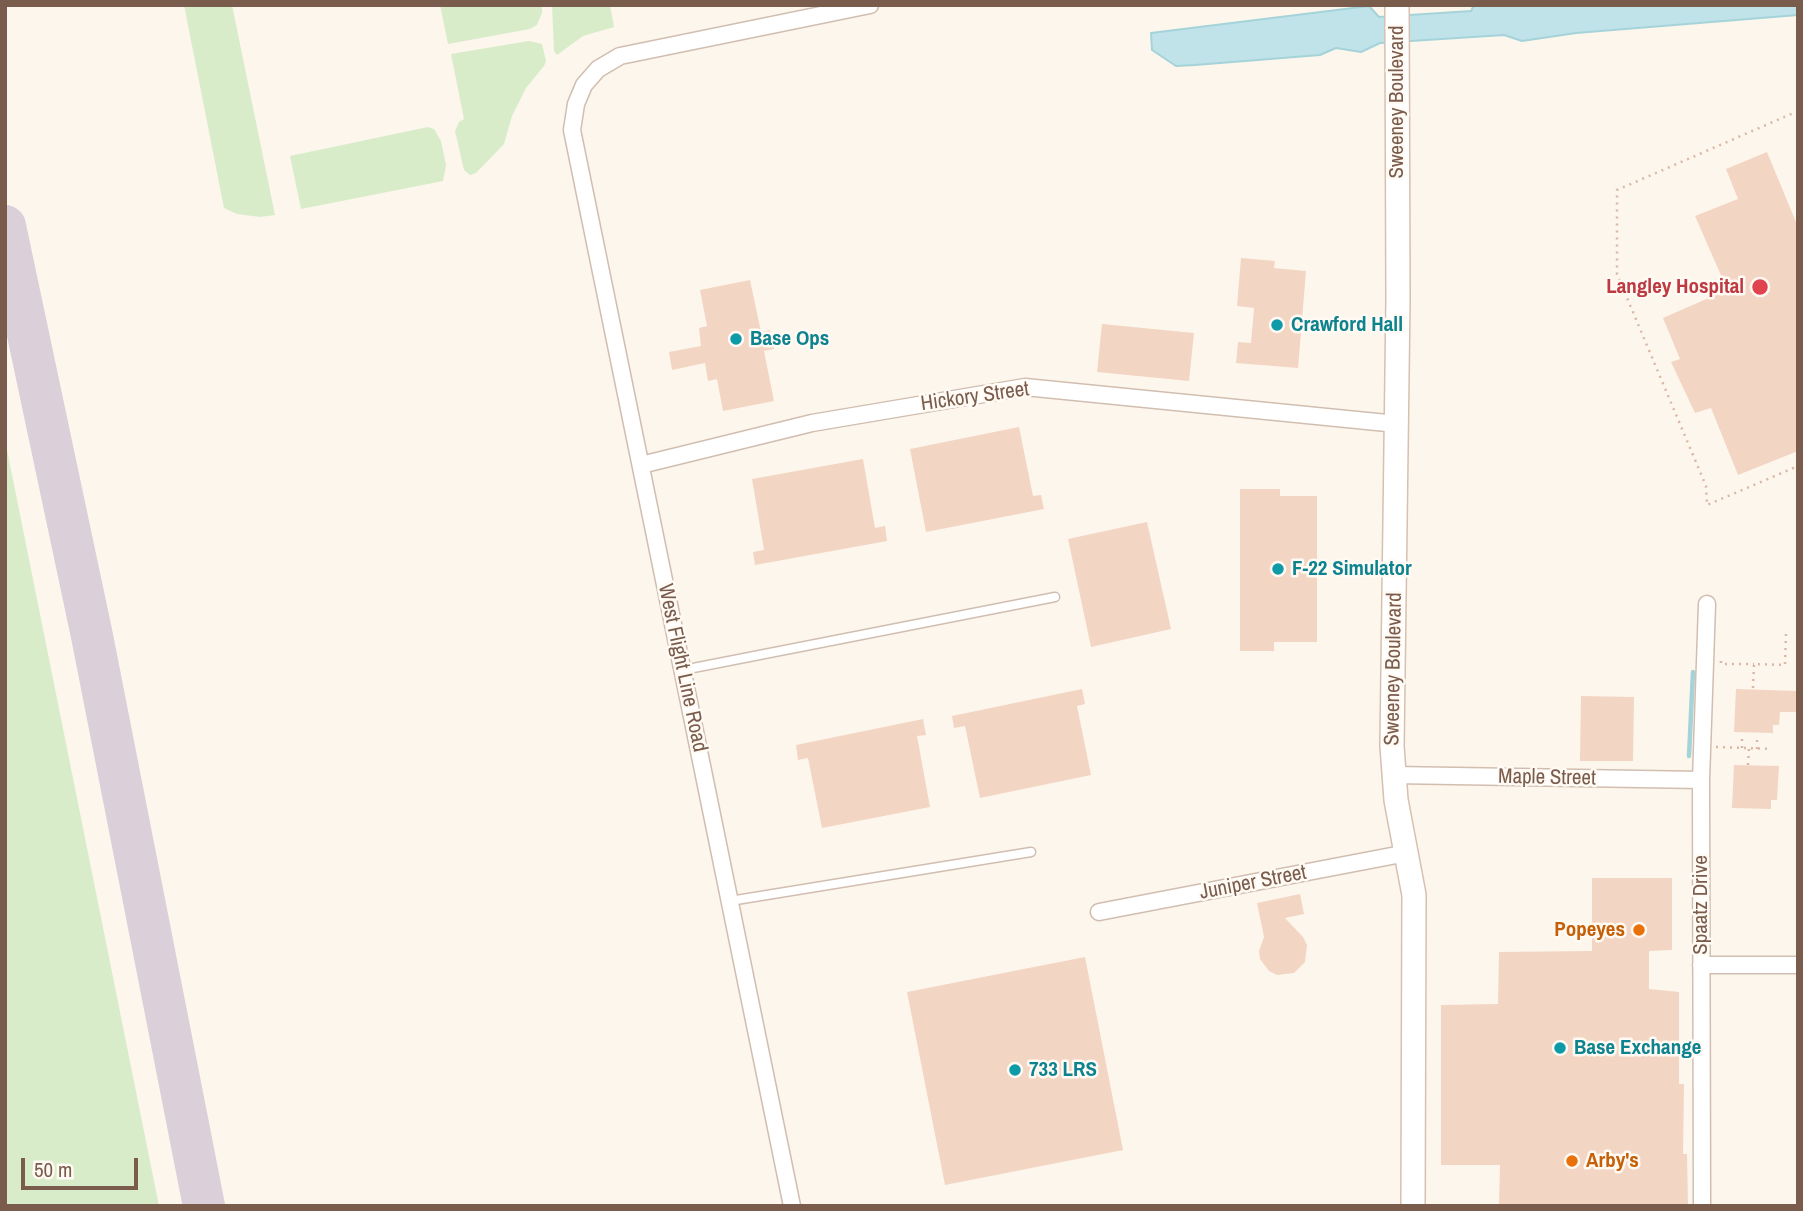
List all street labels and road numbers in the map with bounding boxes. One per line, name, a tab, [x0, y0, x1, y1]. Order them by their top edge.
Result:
street label: Sweeney Boulevard	[1384, 25, 1410, 179]
street label: Hickory Street	[919, 377, 1031, 417]
street label: West Flight Line Road	[652, 582, 712, 754]
street label: Sweeney Boulevard	[1380, 592, 1408, 746]
street label: Maple Street	[1498, 765, 1596, 791]
street label: Spaatz Drive	[1688, 855, 1714, 955]
street label: Juniper Street	[1198, 860, 1308, 906]

